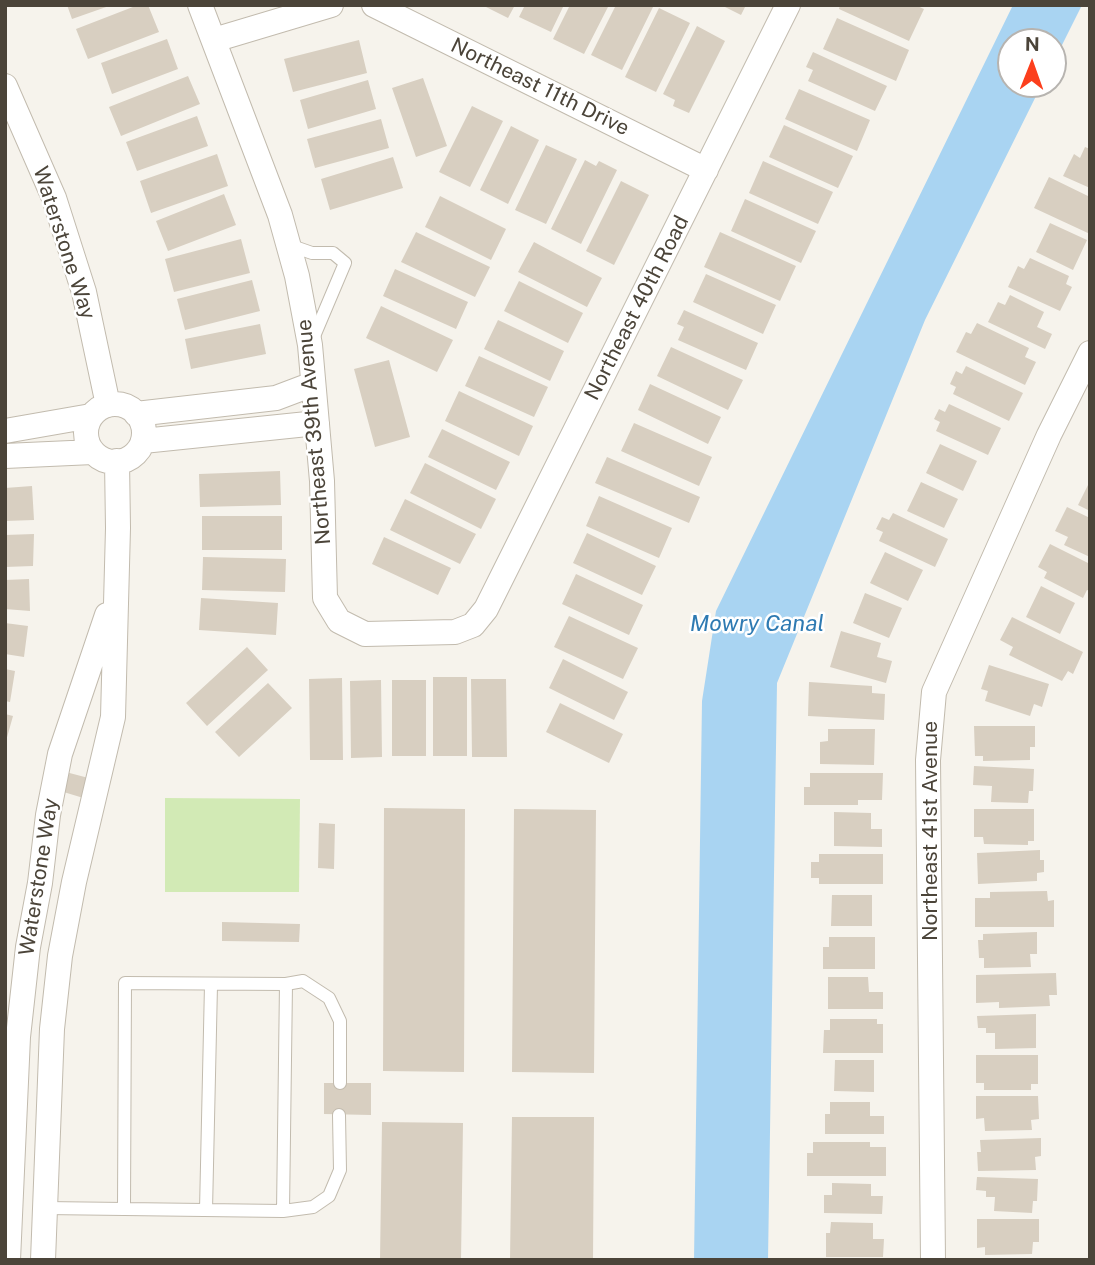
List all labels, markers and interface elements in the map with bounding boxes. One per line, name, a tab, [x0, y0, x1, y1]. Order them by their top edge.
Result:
north arrow	[997, 28, 1067, 98]
street label: Northeast 11th Drive	[447, 33, 633, 141]
text: N	[1025, 33, 1040, 55]
street label: Waterstone Way	[27, 163, 101, 323]
street label: Northeast 40th Road	[580, 211, 694, 405]
street label: Northeast 39th Avenue	[292, 318, 336, 546]
water label: Mowry Canal	[690, 610, 824, 638]
street label: Northeast 41st Avenue	[918, 721, 944, 941]
street label: Waterstone Way	[14, 796, 64, 958]

